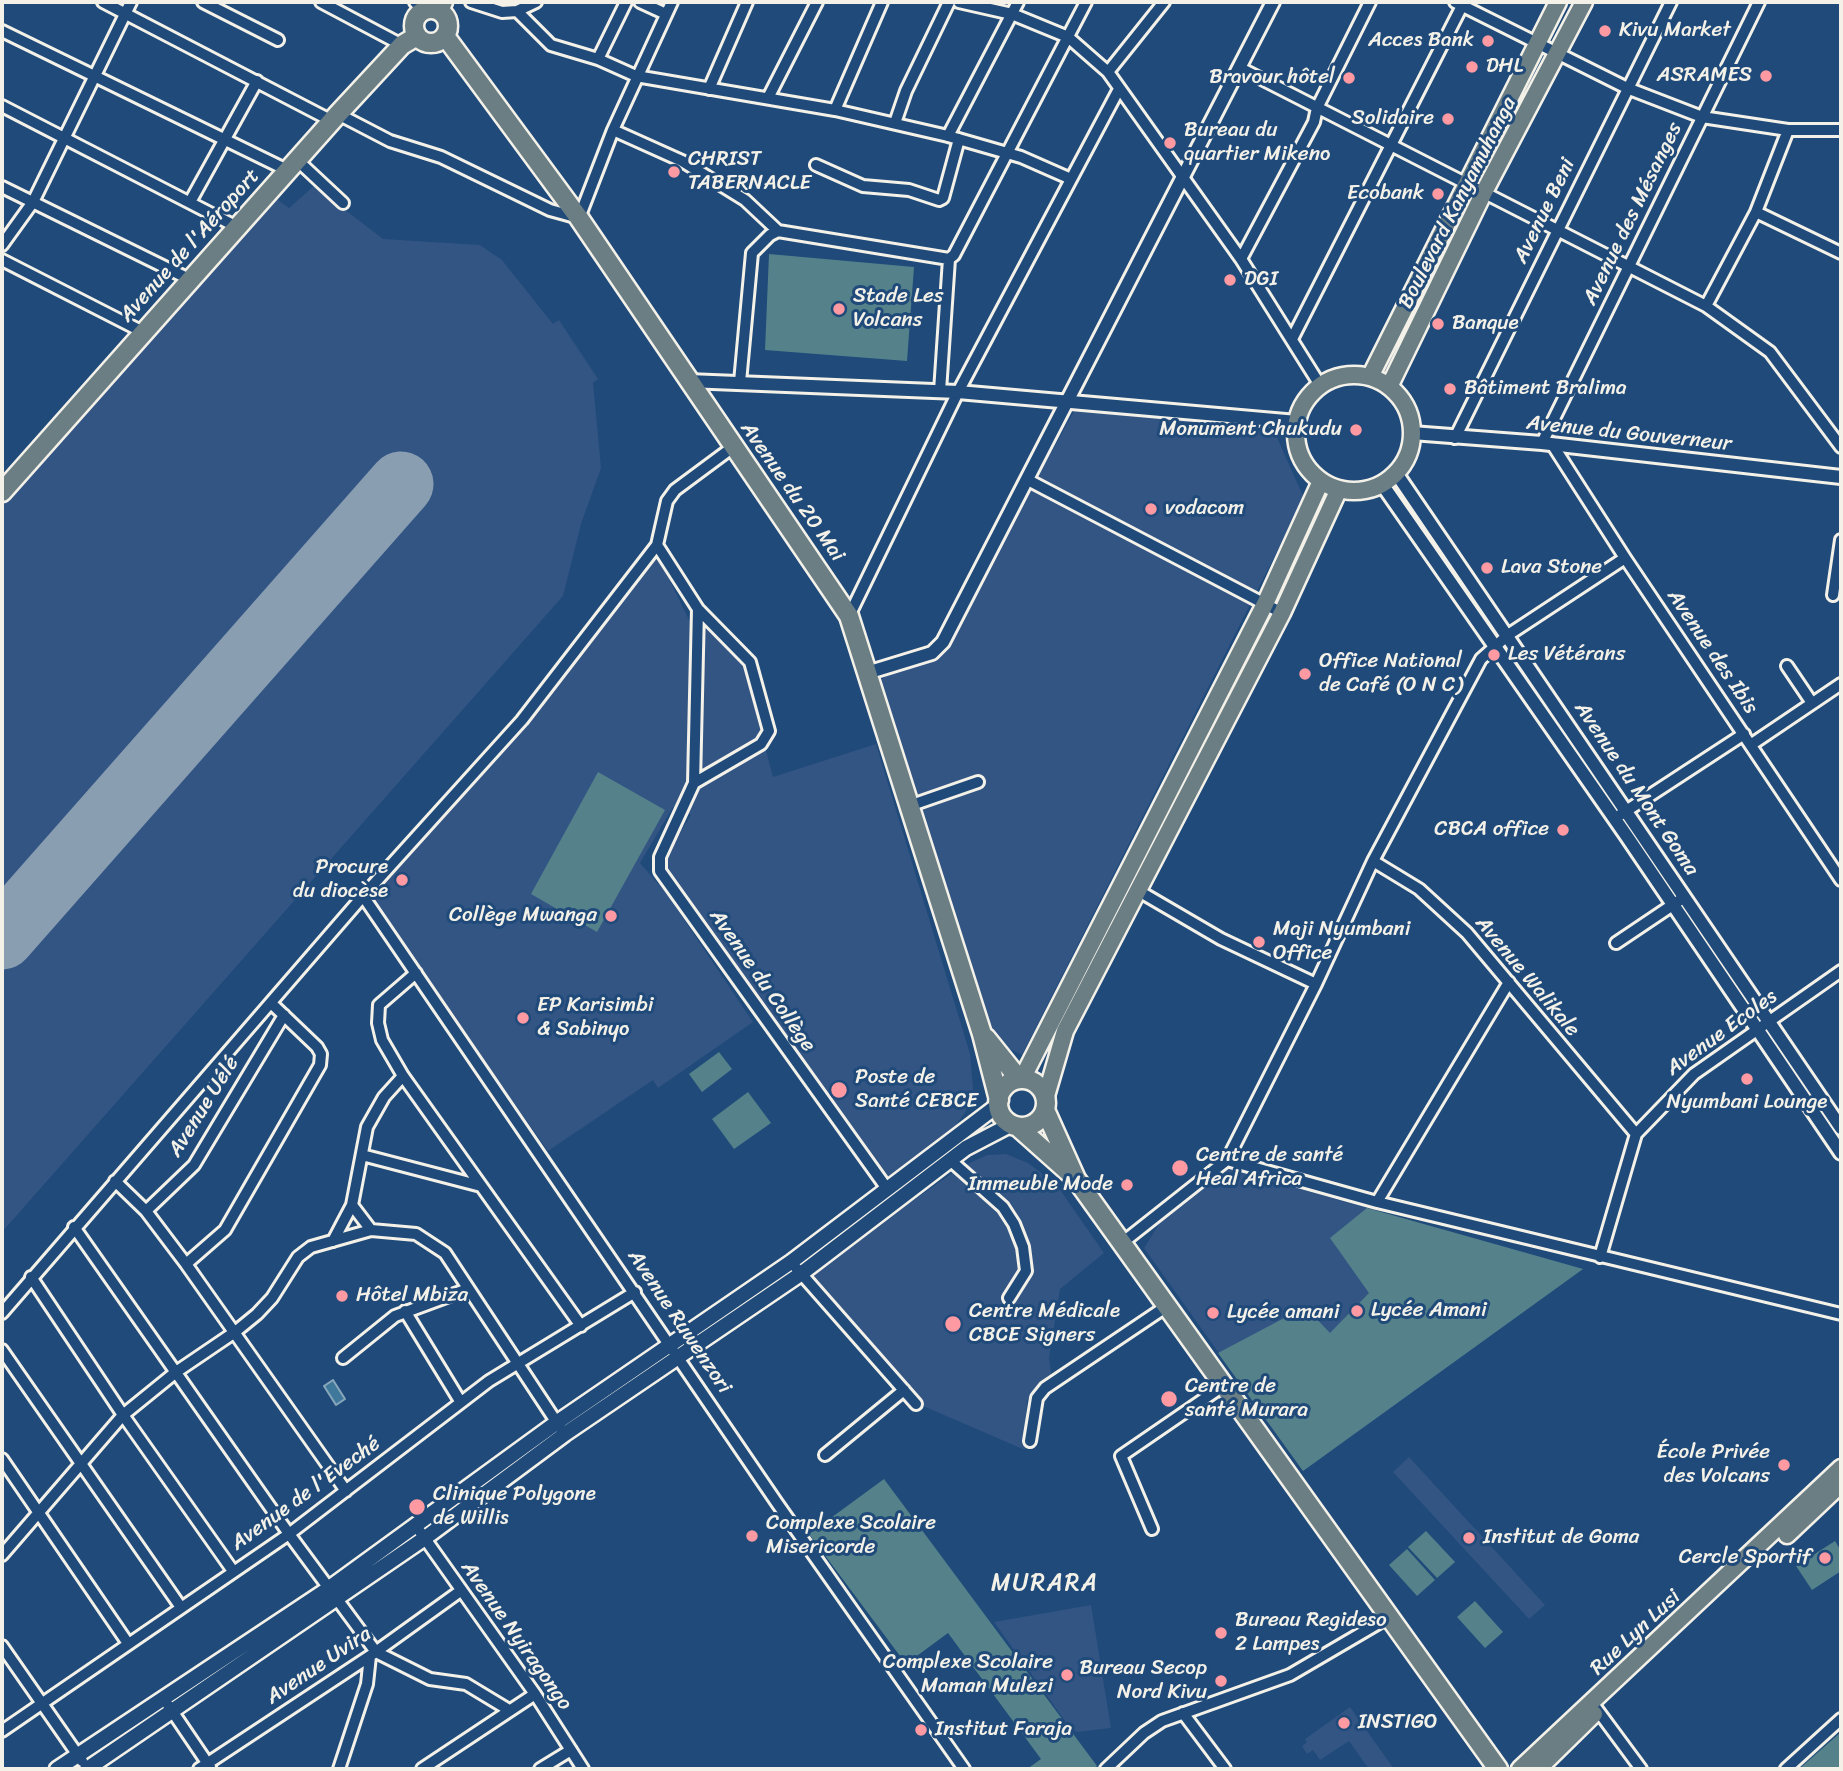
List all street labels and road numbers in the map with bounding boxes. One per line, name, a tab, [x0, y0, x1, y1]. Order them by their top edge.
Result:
street label: Boulevard Kanyamuhanga	[1394, 93, 1522, 313]
street label: Avenue des Mésanges	[1578, 119, 1688, 309]
street label: Avenue Beni	[1509, 154, 1581, 268]
street label: Avenue de l'Aéroport	[115, 164, 265, 328]
street label: Avenue du Gouverneur	[1525, 411, 1733, 457]
street label: Avenue du 20 Mai	[734, 417, 850, 567]
street label: Avenue des Ibis	[1661, 585, 1763, 719]
street label: Avenue du Mont Goma	[1568, 697, 1704, 881]
street label: Avenue du Collège	[703, 905, 821, 1057]
street label: Avenue Walikale	[1469, 912, 1585, 1042]
street label: Avenue Ecoles	[1662, 984, 1782, 1082]
street label: Avenue Uélé	[163, 1052, 245, 1162]
street label: Avenue Ruwenzori	[622, 1245, 736, 1399]
street label: Avenue de l'Eveché	[227, 1431, 385, 1557]
street label: Avenue Nyiragongo	[455, 1556, 577, 1716]
street label: Rue Lyn Lusi	[1586, 1585, 1686, 1681]
street label: Avenue Uvira	[262, 1622, 376, 1710]

